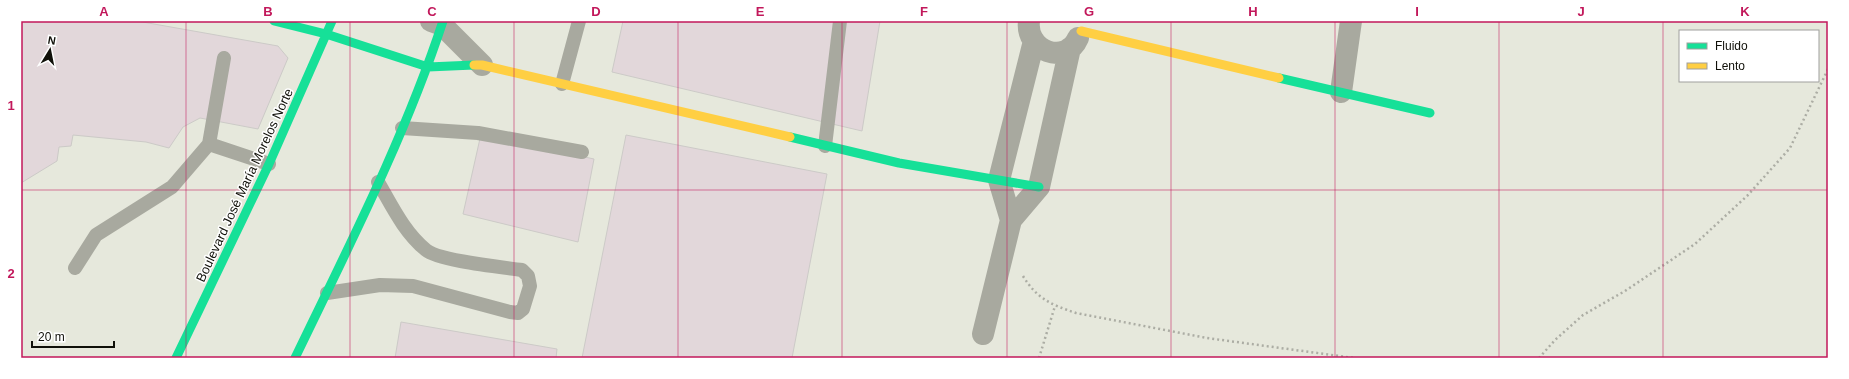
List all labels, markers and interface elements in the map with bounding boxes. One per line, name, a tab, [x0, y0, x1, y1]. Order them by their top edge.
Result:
text: A	[99, 4, 109, 19]
text: B	[263, 4, 273, 19]
text: C	[427, 4, 437, 19]
text: D	[591, 4, 601, 19]
text: E	[756, 4, 765, 19]
text: F	[920, 4, 928, 19]
text: G	[1084, 4, 1094, 19]
text: H	[1248, 4, 1258, 19]
text: I	[1415, 4, 1419, 19]
text: J	[1577, 4, 1585, 19]
text: K	[1740, 4, 1750, 19]
north arrow	[30, 30, 70, 70]
legend	[1679, 30, 1819, 82]
text: N	[47, 34, 57, 47]
text: Fluido	[1715, 39, 1748, 53]
text: Lento	[1715, 59, 1745, 73]
street label: Boulevard José María Morelos Norte	[193, 86, 296, 284]
text: 1	[7, 98, 15, 113]
text: 2	[7, 266, 15, 281]
scale bar	[32, 323, 114, 349]
text: 20 m	[38, 330, 65, 344]

